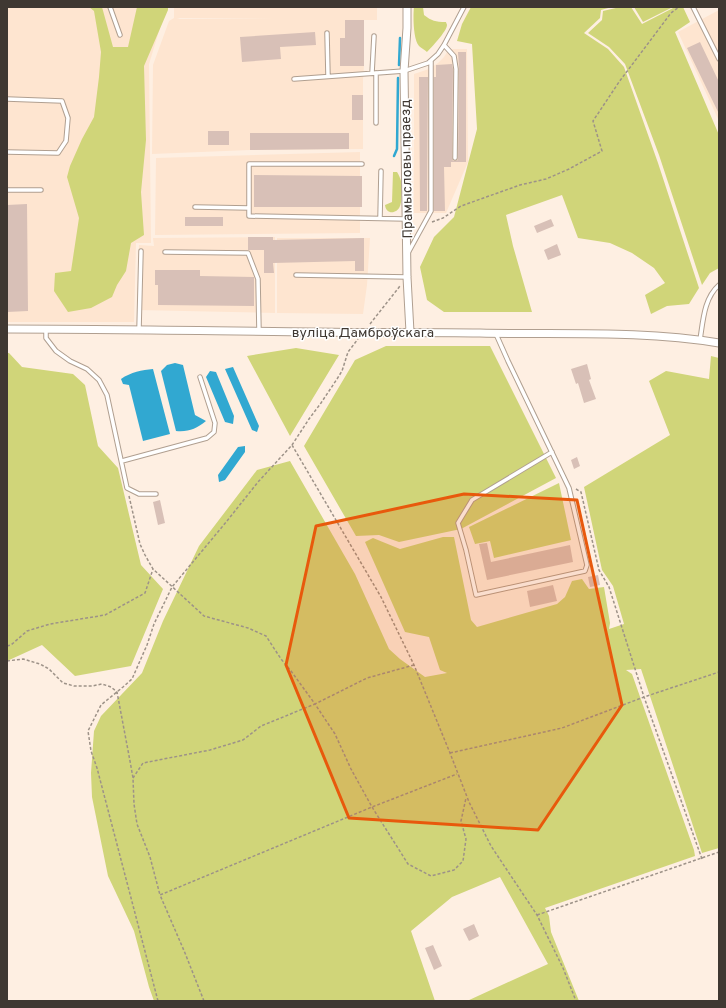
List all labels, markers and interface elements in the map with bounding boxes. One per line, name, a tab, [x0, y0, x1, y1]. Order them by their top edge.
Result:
street label: Прамысловы праезд	[398, 99, 417, 239]
street label: вуліца Дамброўскага	[292, 325, 434, 342]

